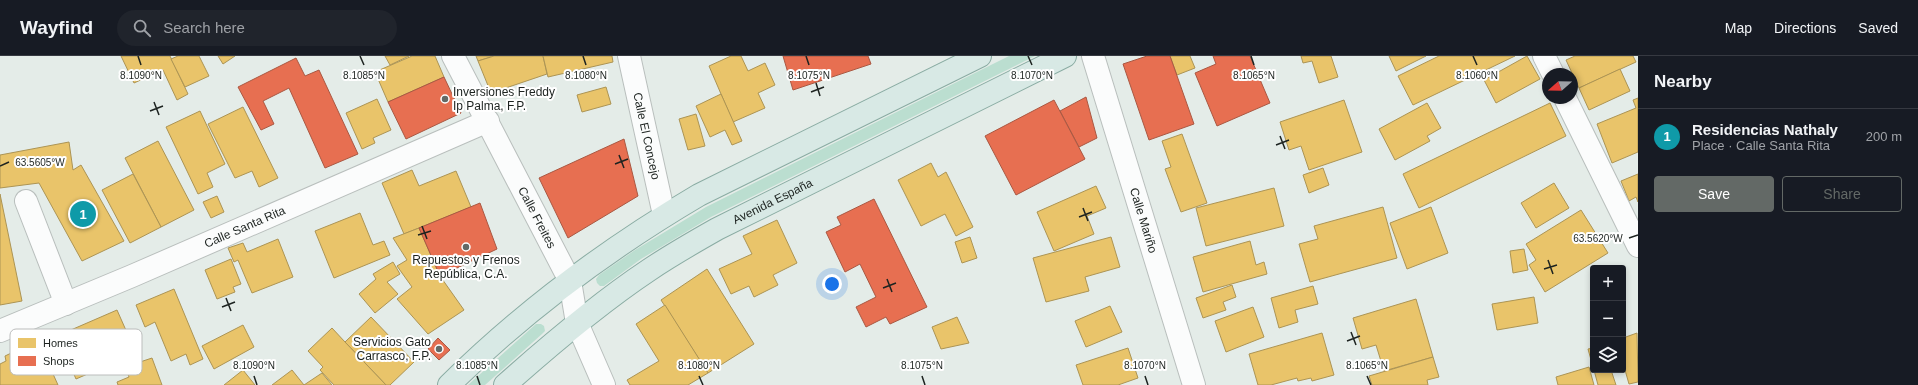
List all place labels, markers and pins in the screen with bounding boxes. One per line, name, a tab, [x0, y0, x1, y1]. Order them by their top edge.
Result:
place label: Inversiones Freddy Ip Palma, F.P.	[453, 85, 555, 113]
marker: Inversiones Freddy Ip Palma, F.P.	[440, 94, 450, 104]
pin: 1	[70, 199, 96, 229]
marker: Repuestos y Frenos República, C.A.	[461, 242, 471, 252]
place label: Repuestos y Frenos República, C.A.	[412, 253, 520, 281]
place label: Servicios Gato Carrasco, F.P.	[353, 335, 431, 363]
marker: Servicios Gato Carrasco, F.P.	[434, 344, 444, 354]

